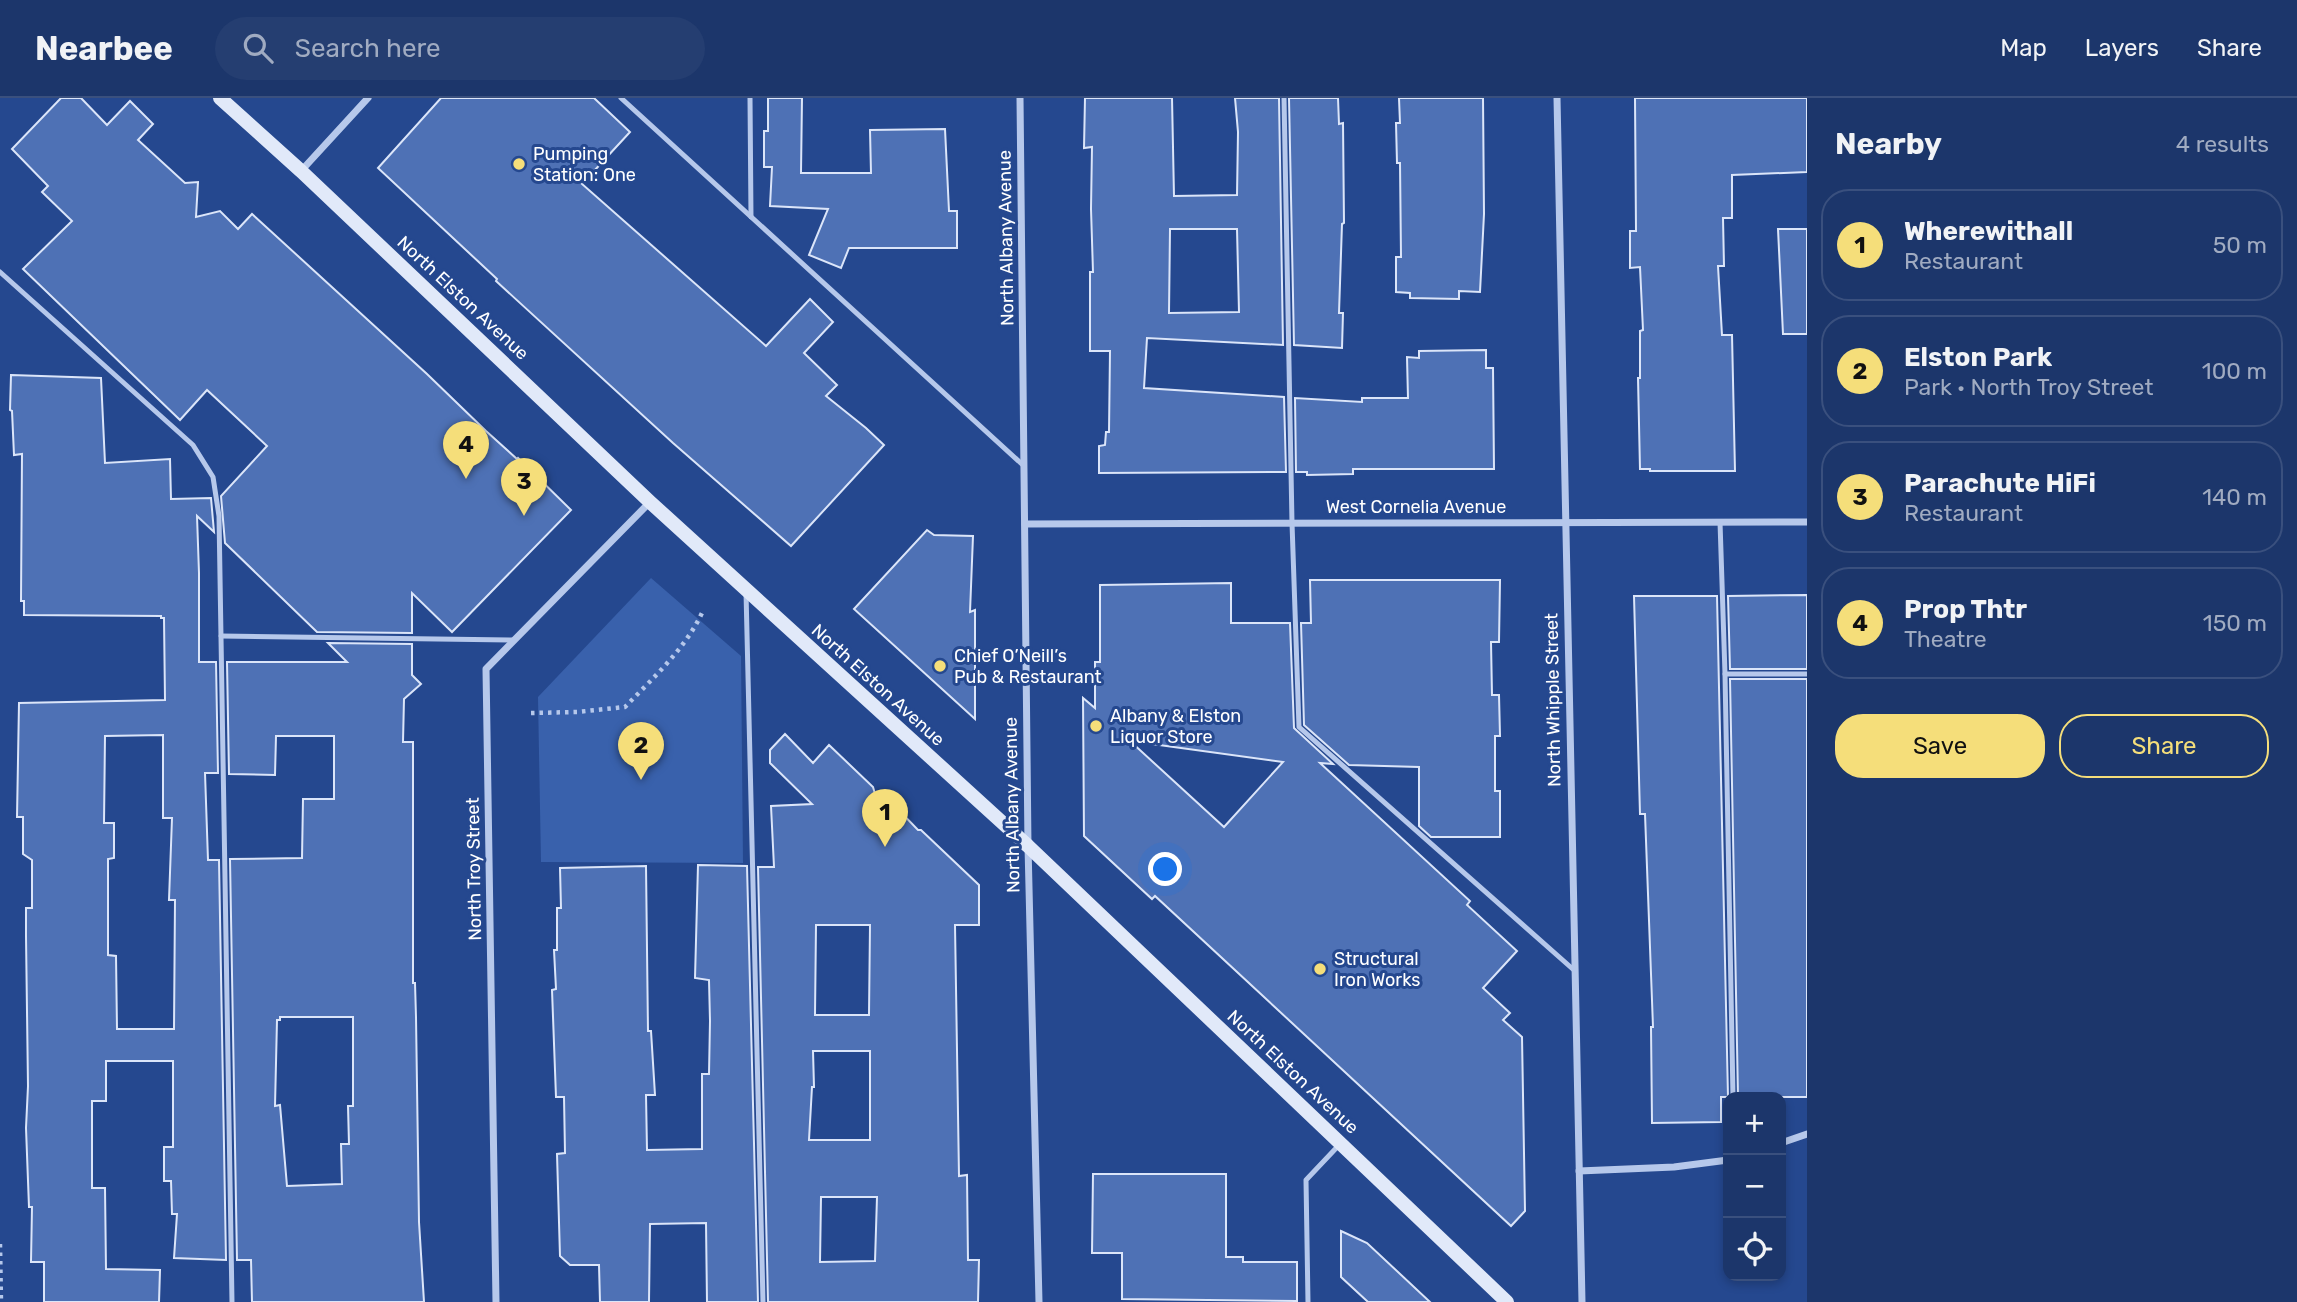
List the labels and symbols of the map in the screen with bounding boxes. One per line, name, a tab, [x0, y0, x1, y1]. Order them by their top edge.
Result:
place label: Pumping Station: One	[533, 143, 636, 186]
street label: North Albany Avenue	[993, 150, 1019, 326]
marker: Pumping Station: One	[511, 156, 527, 172]
street label: North Elston Avenue	[393, 231, 533, 365]
pin: 4	[443, 421, 489, 479]
pin: 3	[501, 458, 547, 516]
street label: West Cornelia Avenue	[1326, 496, 1506, 518]
street label: North Whipple Street	[1540, 613, 1566, 787]
street label: North Elston Avenue	[807, 619, 949, 751]
place label: Chief O’Neill’s Pub & Restaurant	[954, 645, 1102, 688]
marker: Chief O’Neill’s Pub & Restaurant	[932, 658, 948, 674]
place label: Albany & Elston Liquor Store	[1110, 705, 1241, 748]
street label: North Albany Avenue	[999, 717, 1025, 893]
marker: Albany & Elston Liquor Store	[1088, 718, 1104, 734]
pin: 2	[618, 722, 664, 780]
pin: 1	[862, 789, 908, 847]
street label: North Troy Street	[462, 797, 486, 941]
your location	[1148, 852, 1182, 886]
place label: Structural Iron Works	[1334, 948, 1420, 991]
marker: Structural Iron Works	[1312, 961, 1328, 977]
street label: North Elston Avenue	[1223, 1005, 1363, 1139]

